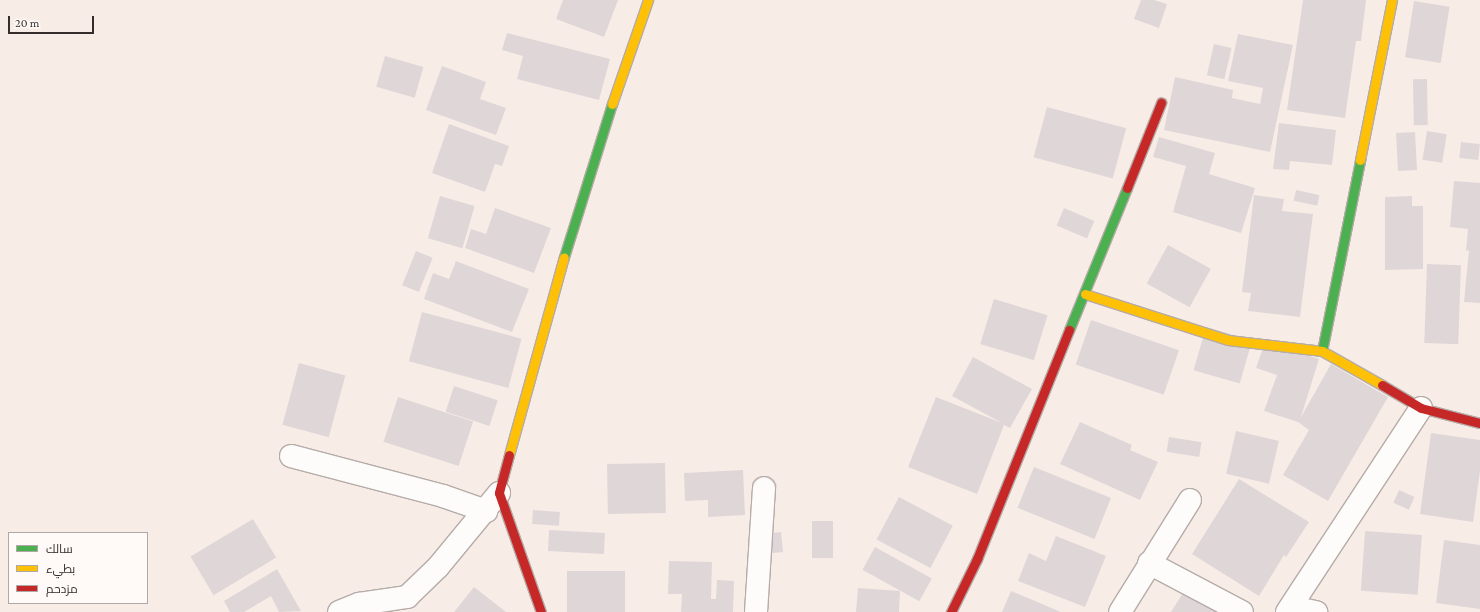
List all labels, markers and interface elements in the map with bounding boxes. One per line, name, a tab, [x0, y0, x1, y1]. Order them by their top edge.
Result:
scale bar	[10, 8, 96, 34]
text: 20 m	[15, 16, 39, 30]
legend	[8, 532, 148, 604]
text: سالك	[46, 542, 73, 556]
text: بطيء	[46, 562, 75, 576]
text: مزدحم	[46, 582, 78, 596]

